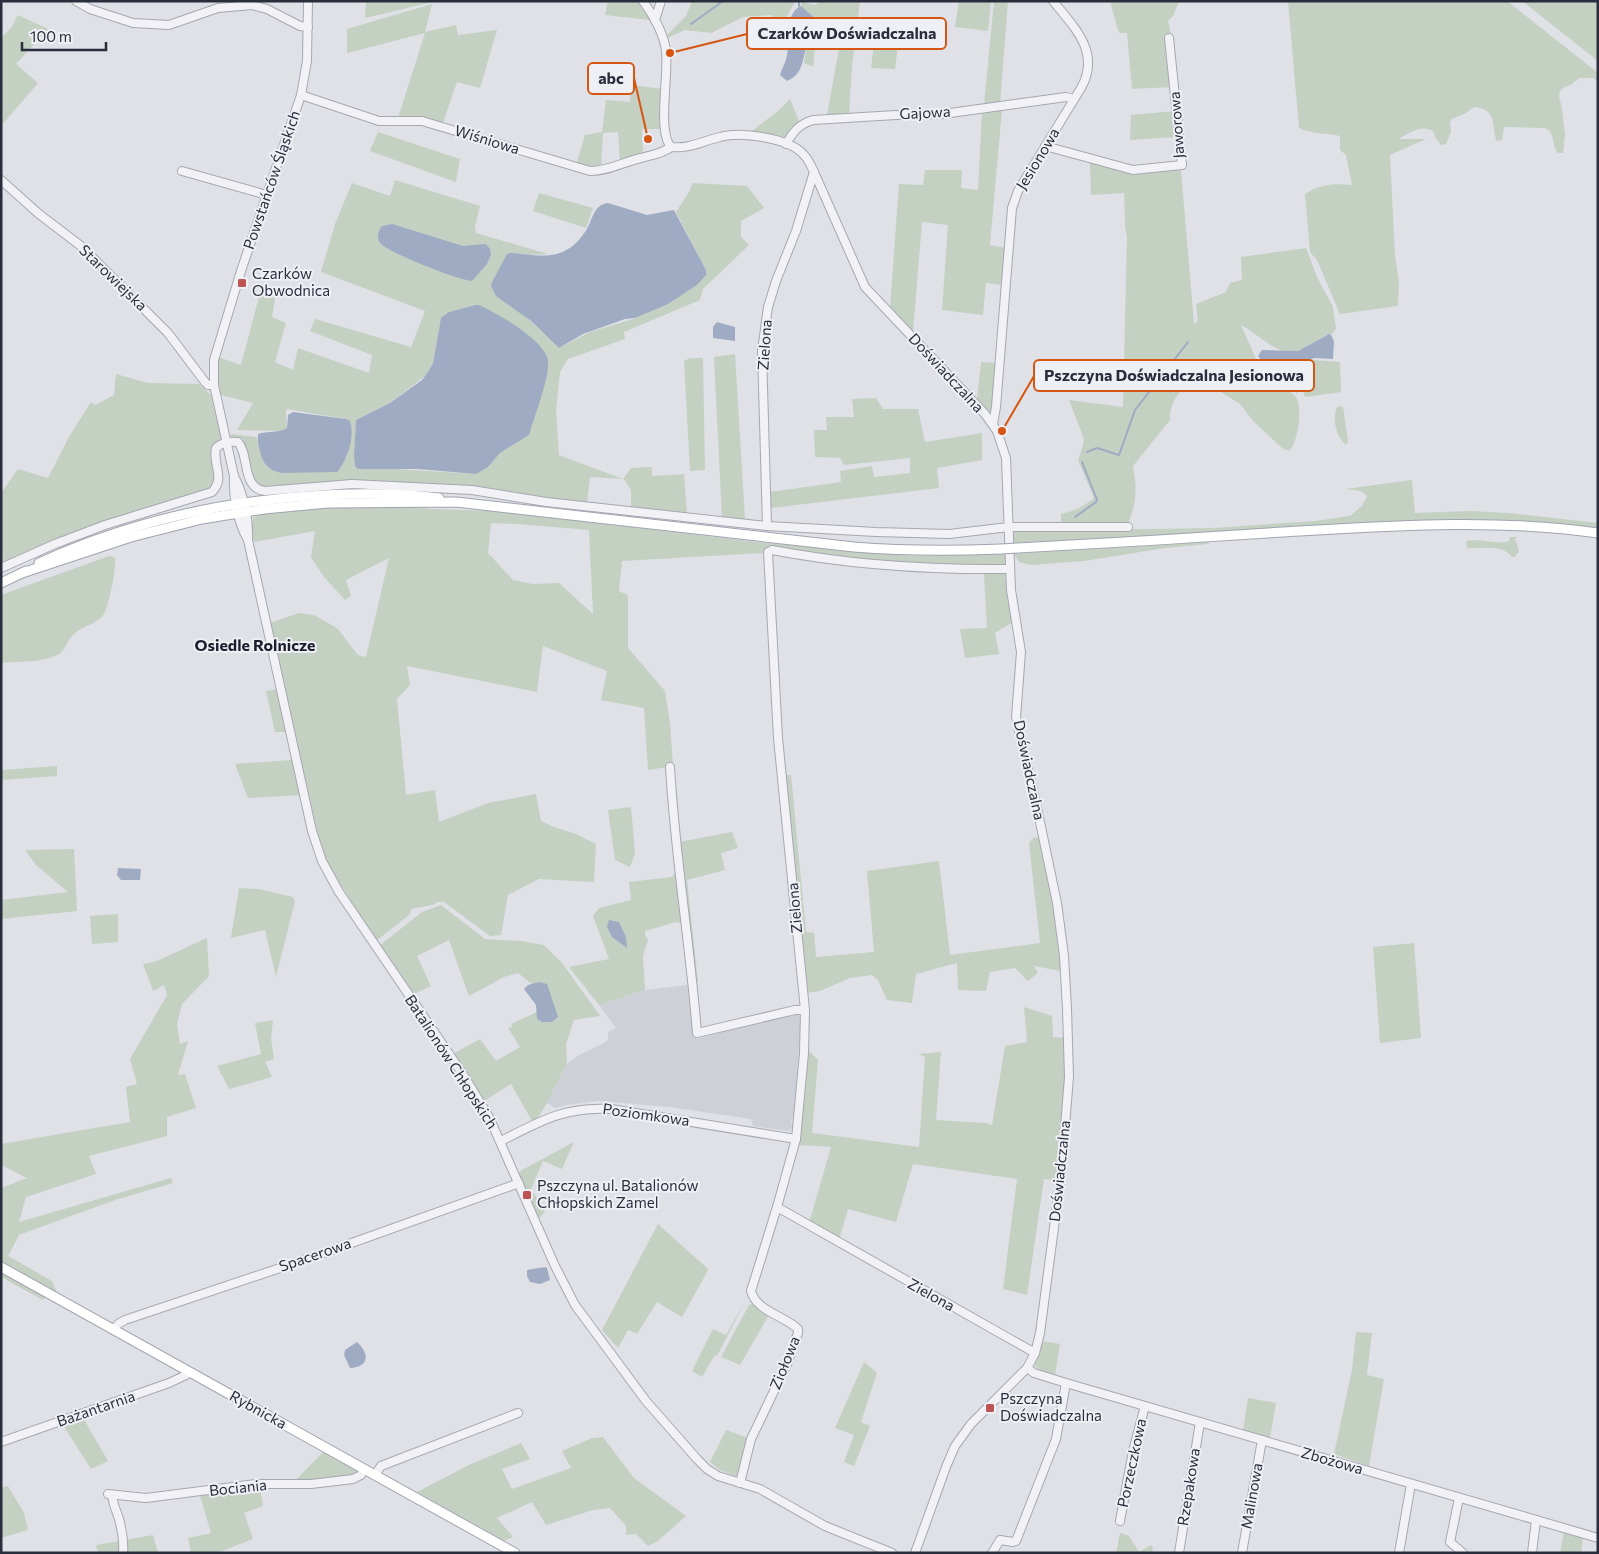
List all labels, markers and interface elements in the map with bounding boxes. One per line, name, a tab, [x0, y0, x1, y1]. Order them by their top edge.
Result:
callout: Czarków Doświadczalna	[747, 18, 946, 49]
scale bar	[22, 20, 106, 52]
text: Czarków Doświadczalna	[758, 23, 937, 42]
text: 100 m	[30, 27, 72, 45]
callout: abc	[588, 63, 634, 94]
text: abc	[598, 68, 624, 87]
street label: Jaworowa	[1165, 91, 1187, 159]
street label: Gajowa	[899, 102, 951, 122]
street label: Powstańców Śląskich	[238, 108, 303, 251]
street label: Wiśniowa	[453, 121, 522, 157]
street label: Jesionowa	[1012, 124, 1063, 193]
street label: Starowiejska	[76, 240, 151, 314]
place label: Czarków Obwodnica	[252, 264, 330, 299]
marker: Czarków Obwodnica	[236, 277, 248, 289]
street label: Zielona	[753, 319, 775, 371]
street label: Doświadczalna	[905, 329, 988, 416]
callout: Pszczyna Doświadczalna Jesionowa	[1034, 360, 1314, 391]
text: Pszczyna Doświadczalna Jesionowa	[1044, 365, 1304, 384]
district label: Osiedle Rolnicze	[194, 635, 316, 654]
street label: Doświadczalna	[1011, 718, 1049, 821]
street label: Zielona	[783, 882, 805, 934]
street label: Batalionów Chłopskich	[402, 991, 502, 1132]
street label: Poziomkowa	[601, 1099, 691, 1129]
street label: Doświadczalna	[1045, 1119, 1073, 1222]
place label: Pszczyna ul. Batalionów Chłopskich Zamel	[537, 1176, 698, 1211]
marker: Pszczyna ul. Batalionów Chłopskich Zamel	[521, 1189, 533, 1201]
street label: Spacerowa	[276, 1233, 353, 1275]
street label: Zielona	[905, 1274, 958, 1314]
street label: Ziołowa	[765, 1333, 803, 1392]
street label: Bażantarnia	[54, 1386, 137, 1430]
street label: Rybnicka	[227, 1386, 290, 1432]
place label: Pszczyna Doświadczalna	[1000, 1389, 1102, 1424]
marker: Pszczyna Doświadczalna	[984, 1402, 996, 1414]
street label: Porzeczkowa	[1113, 1417, 1149, 1509]
street label: Zbożowa	[1299, 1443, 1365, 1477]
street label: Rzepakowa	[1173, 1447, 1203, 1527]
street label: Malinowa	[1236, 1461, 1266, 1530]
street label: Bociania	[208, 1475, 268, 1499]

